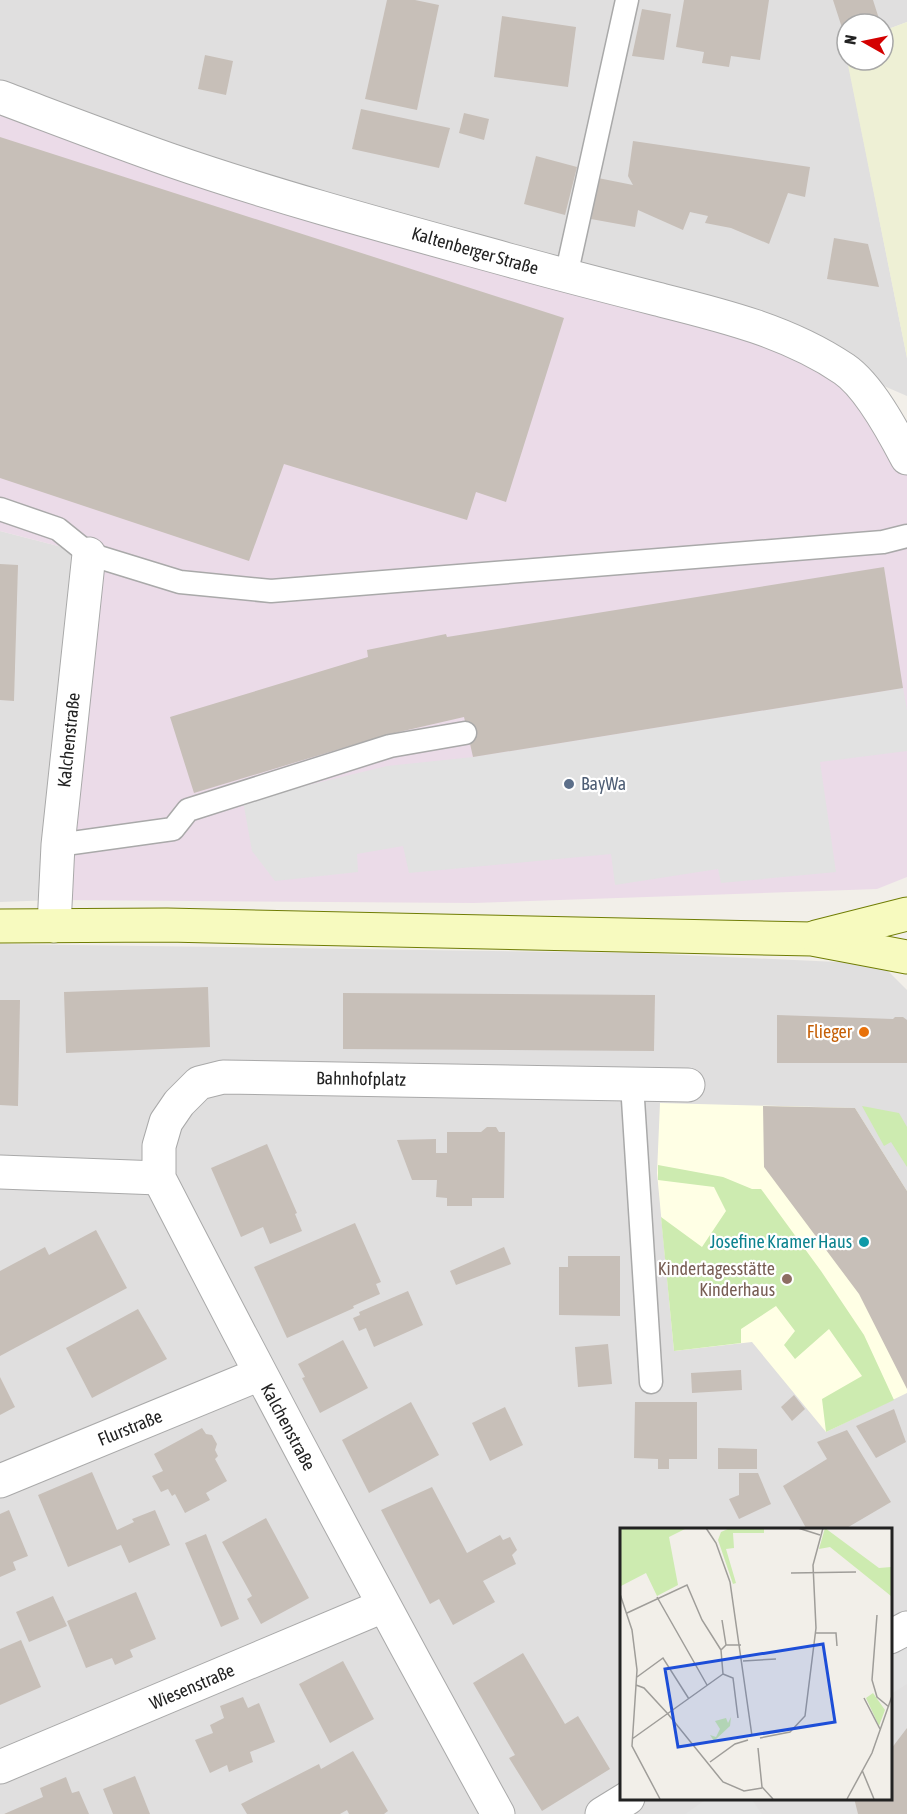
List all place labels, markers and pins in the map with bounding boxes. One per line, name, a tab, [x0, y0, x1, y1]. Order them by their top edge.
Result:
place label: BayWa	[581, 773, 626, 794]
marker: BayWa	[562, 777, 576, 791]
place label: Flieger	[807, 1021, 853, 1042]
marker: Flieger	[857, 1025, 871, 1039]
place label: Josefine Kramer Haus	[710, 1231, 852, 1252]
marker: Josefine Kramer Haus	[857, 1235, 871, 1249]
place label: Kindertagesstätte Kinderhaus	[658, 1258, 775, 1300]
marker: Kindertagesstätte Kinderhaus	[780, 1272, 794, 1286]

